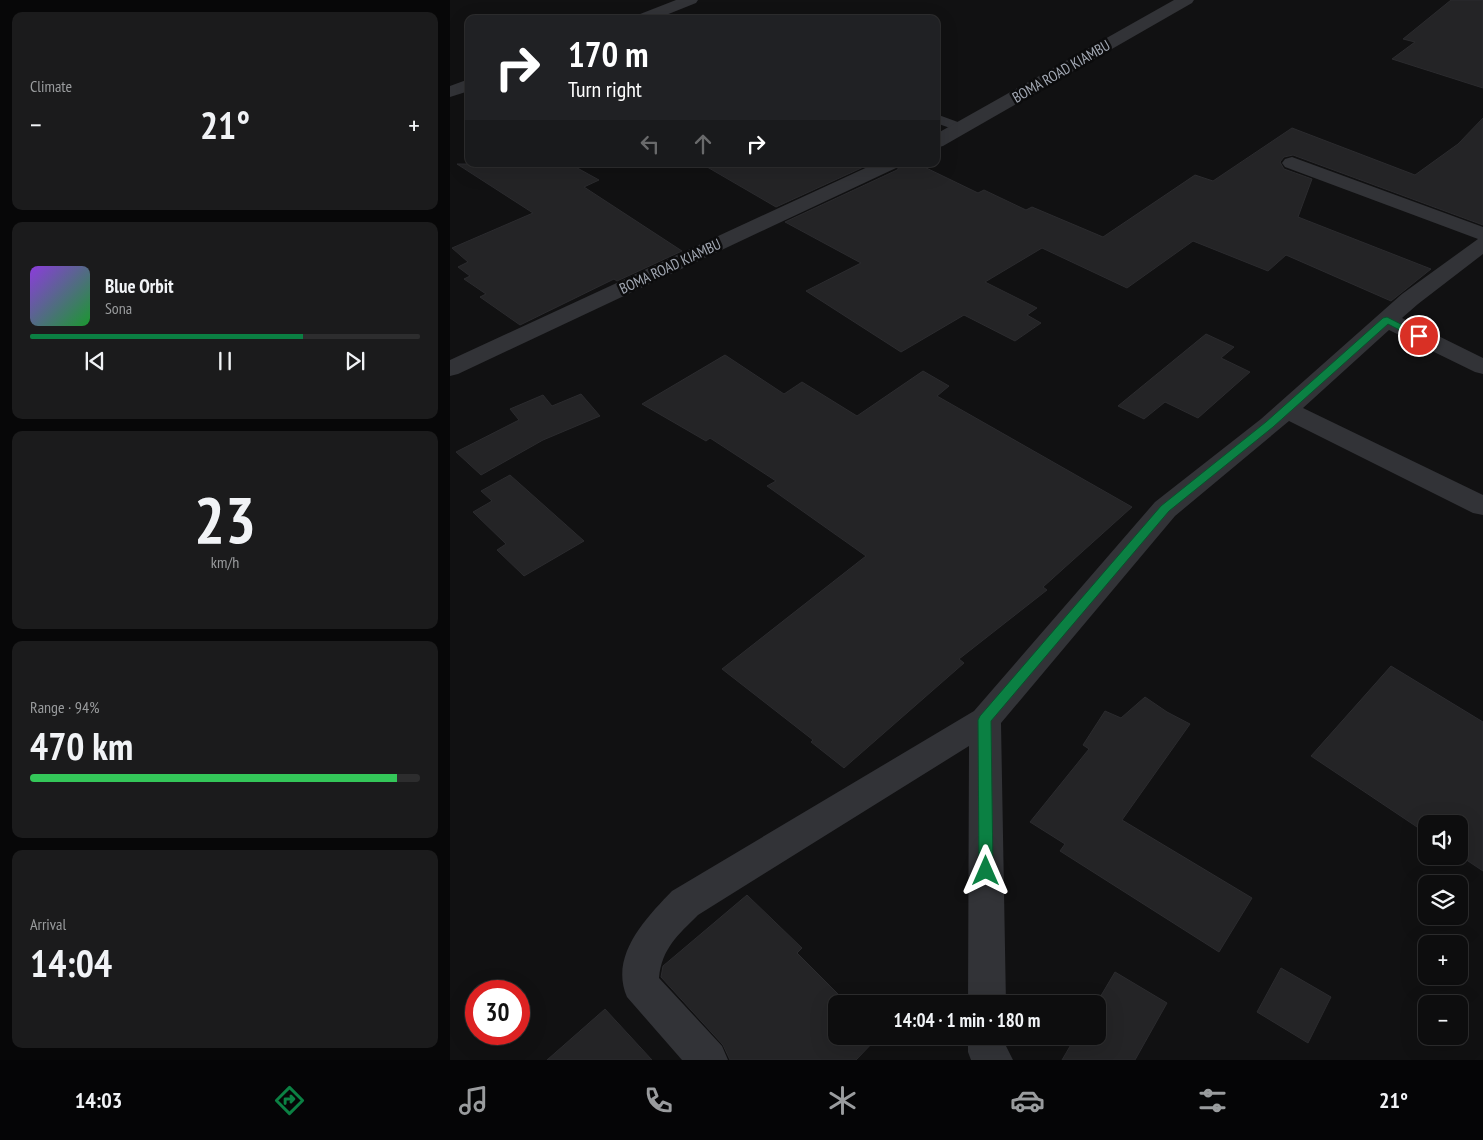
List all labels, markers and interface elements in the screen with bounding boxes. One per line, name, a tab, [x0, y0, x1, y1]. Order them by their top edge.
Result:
text: 170 m	[568, 31, 649, 77]
icon: right	[485, 35, 550, 100]
street label: BOMA ROAD KIAMBU	[1009, 35, 1113, 107]
text: Turn right	[568, 75, 642, 103]
text: Climate	[30, 76, 72, 96]
text: 21°	[200, 100, 250, 149]
text: −	[30, 106, 42, 143]
text: +	[408, 106, 420, 143]
icon: left	[636, 130, 664, 158]
icon: ahead	[689, 130, 717, 158]
icon: right	[742, 130, 770, 158]
street label: BOMA ROAD KIAMBU	[616, 234, 724, 298]
text: Blue Orbit	[105, 274, 174, 298]
text: Sona	[105, 298, 132, 318]
pin	[1398, 315, 1440, 357]
icon: arrive	[1405, 322, 1433, 350]
icon: previous	[81, 347, 109, 375]
icon: pause	[211, 347, 239, 375]
icon: next	[341, 347, 369, 375]
text: 23	[194, 477, 256, 561]
text: km/h	[211, 552, 239, 572]
text: Range · 94%	[30, 697, 99, 717]
text: 470 km	[30, 721, 133, 770]
map controls	[1418, 815, 1468, 1045]
button: sound	[1418, 815, 1468, 865]
position arrow	[959, 844, 1011, 896]
button: layers	[1418, 875, 1468, 925]
text: Arrival	[30, 914, 66, 934]
button: +	[1418, 935, 1468, 985]
text: 14:04	[30, 938, 112, 987]
speed limit sign: 30	[465, 980, 530, 1045]
button: −	[1418, 995, 1468, 1045]
text: 14:04 · 1 min · 180 m	[894, 1008, 1040, 1032]
icon: directions	[272, 1083, 307, 1118]
icon: music	[456, 1083, 491, 1118]
icon: phone	[641, 1083, 676, 1118]
icon: climate	[825, 1083, 860, 1118]
icon: car	[1010, 1083, 1045, 1118]
icon: filters	[1195, 1083, 1230, 1118]
text: 14:03	[75, 1086, 122, 1114]
text: 21°	[1379, 1086, 1408, 1114]

